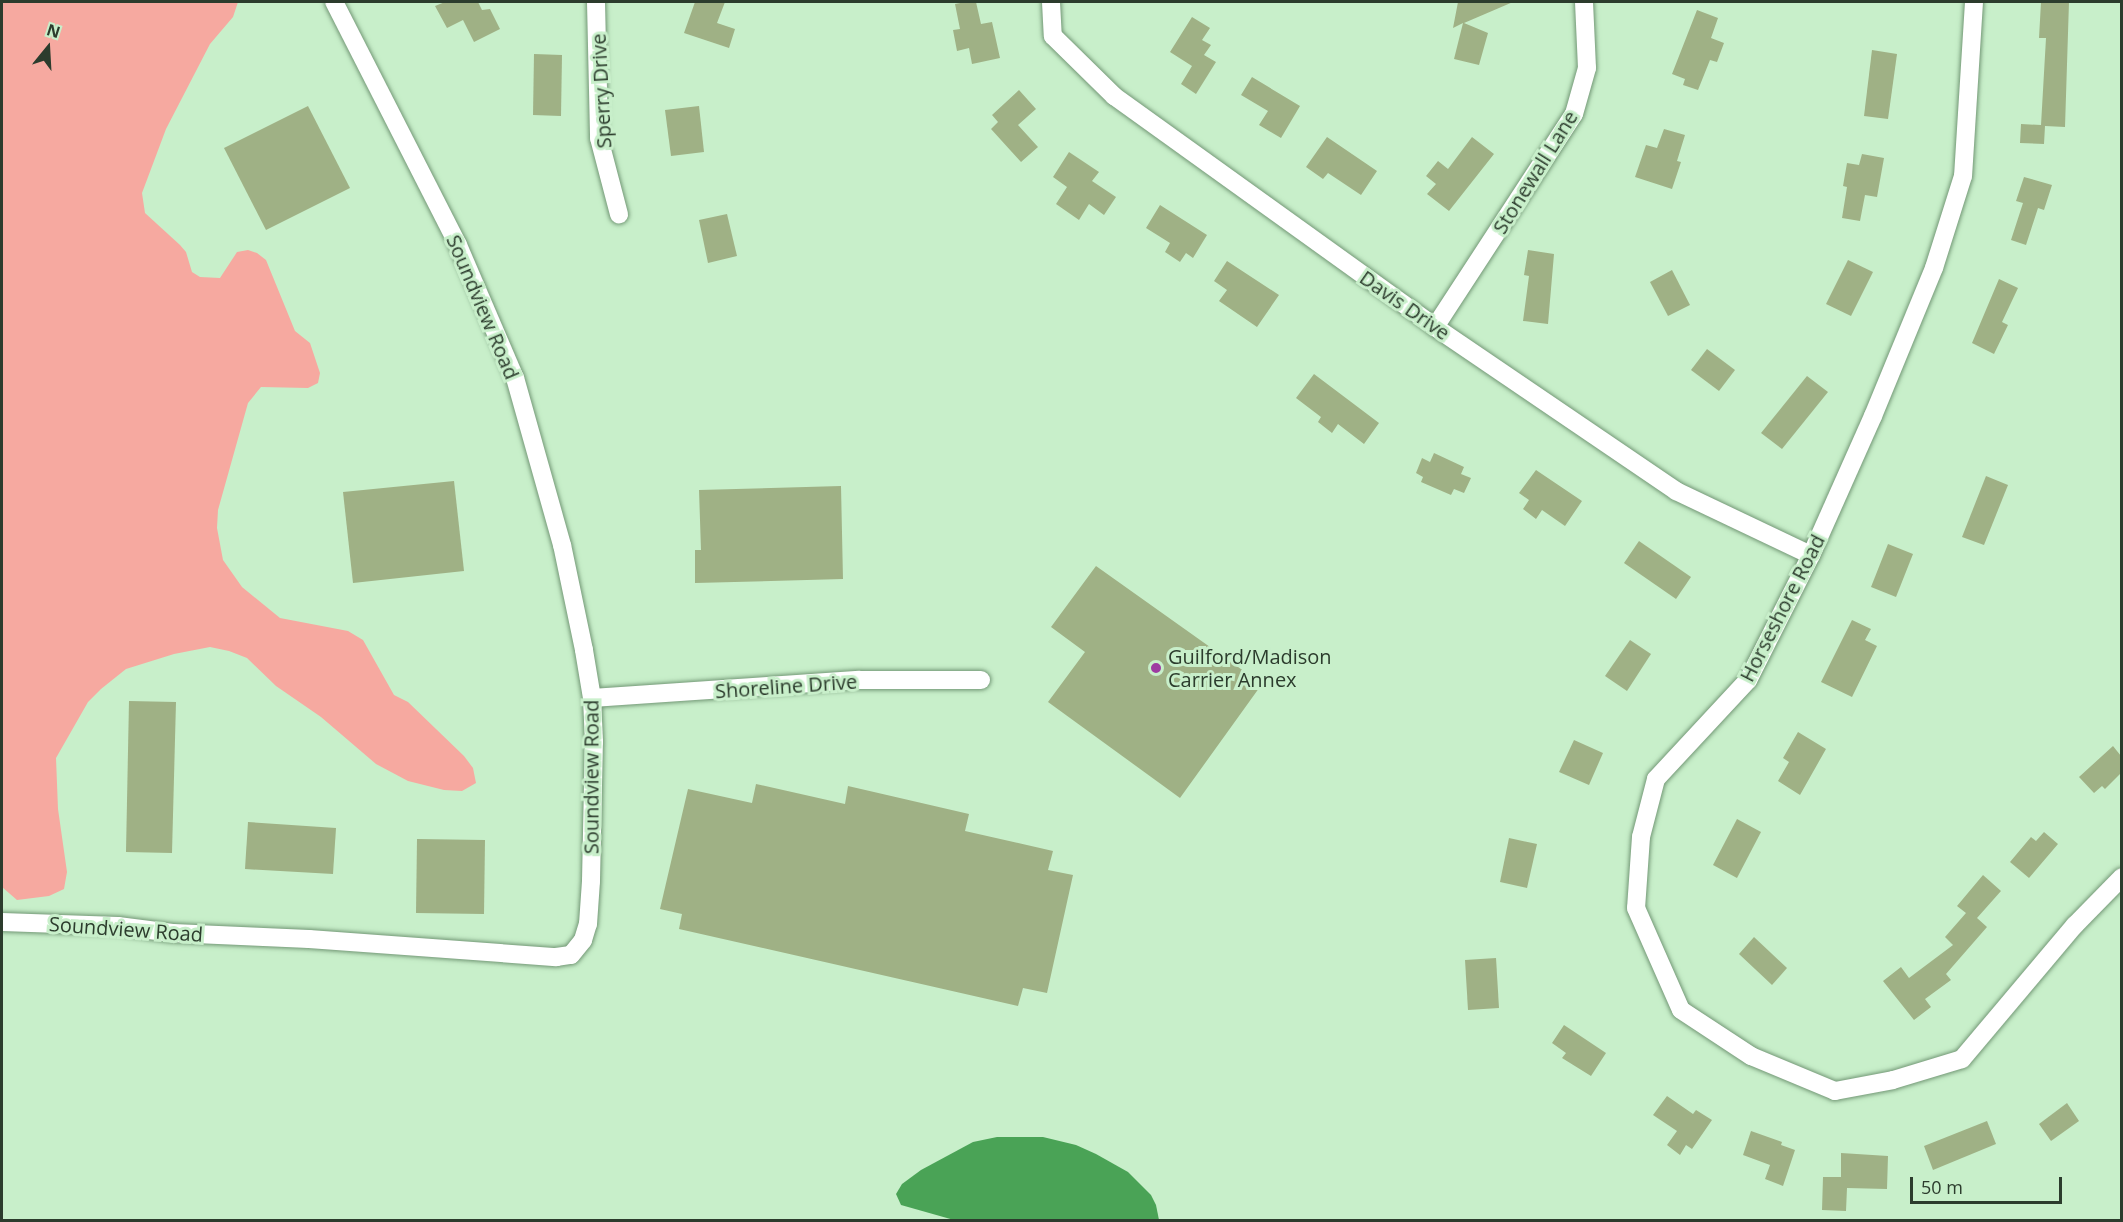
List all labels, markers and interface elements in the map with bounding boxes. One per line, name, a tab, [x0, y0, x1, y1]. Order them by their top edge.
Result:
north arrow	[18, 18, 78, 78]
text: N	[44, 18, 63, 43]
street label: Sperry Drive	[586, 33, 616, 149]
street label: Stonewall Lane	[1488, 106, 1582, 238]
street label: Soundview Road	[442, 231, 524, 383]
street label: Davis Drive	[1355, 265, 1455, 345]
street label: Horseshore Road	[1735, 530, 1829, 686]
place label: Guilford/Madison Carrier Annex	[1168, 644, 1332, 691]
marker: Guilford/Madison Carrier Annex	[1149, 661, 1163, 675]
street label: Shoreline Drive	[714, 669, 858, 703]
street label: Soundview Road	[579, 700, 603, 854]
street label: Soundview Road	[48, 912, 204, 946]
scale bar	[1913, 1165, 2064, 1203]
text: 50 m	[1921, 1175, 1963, 1199]

